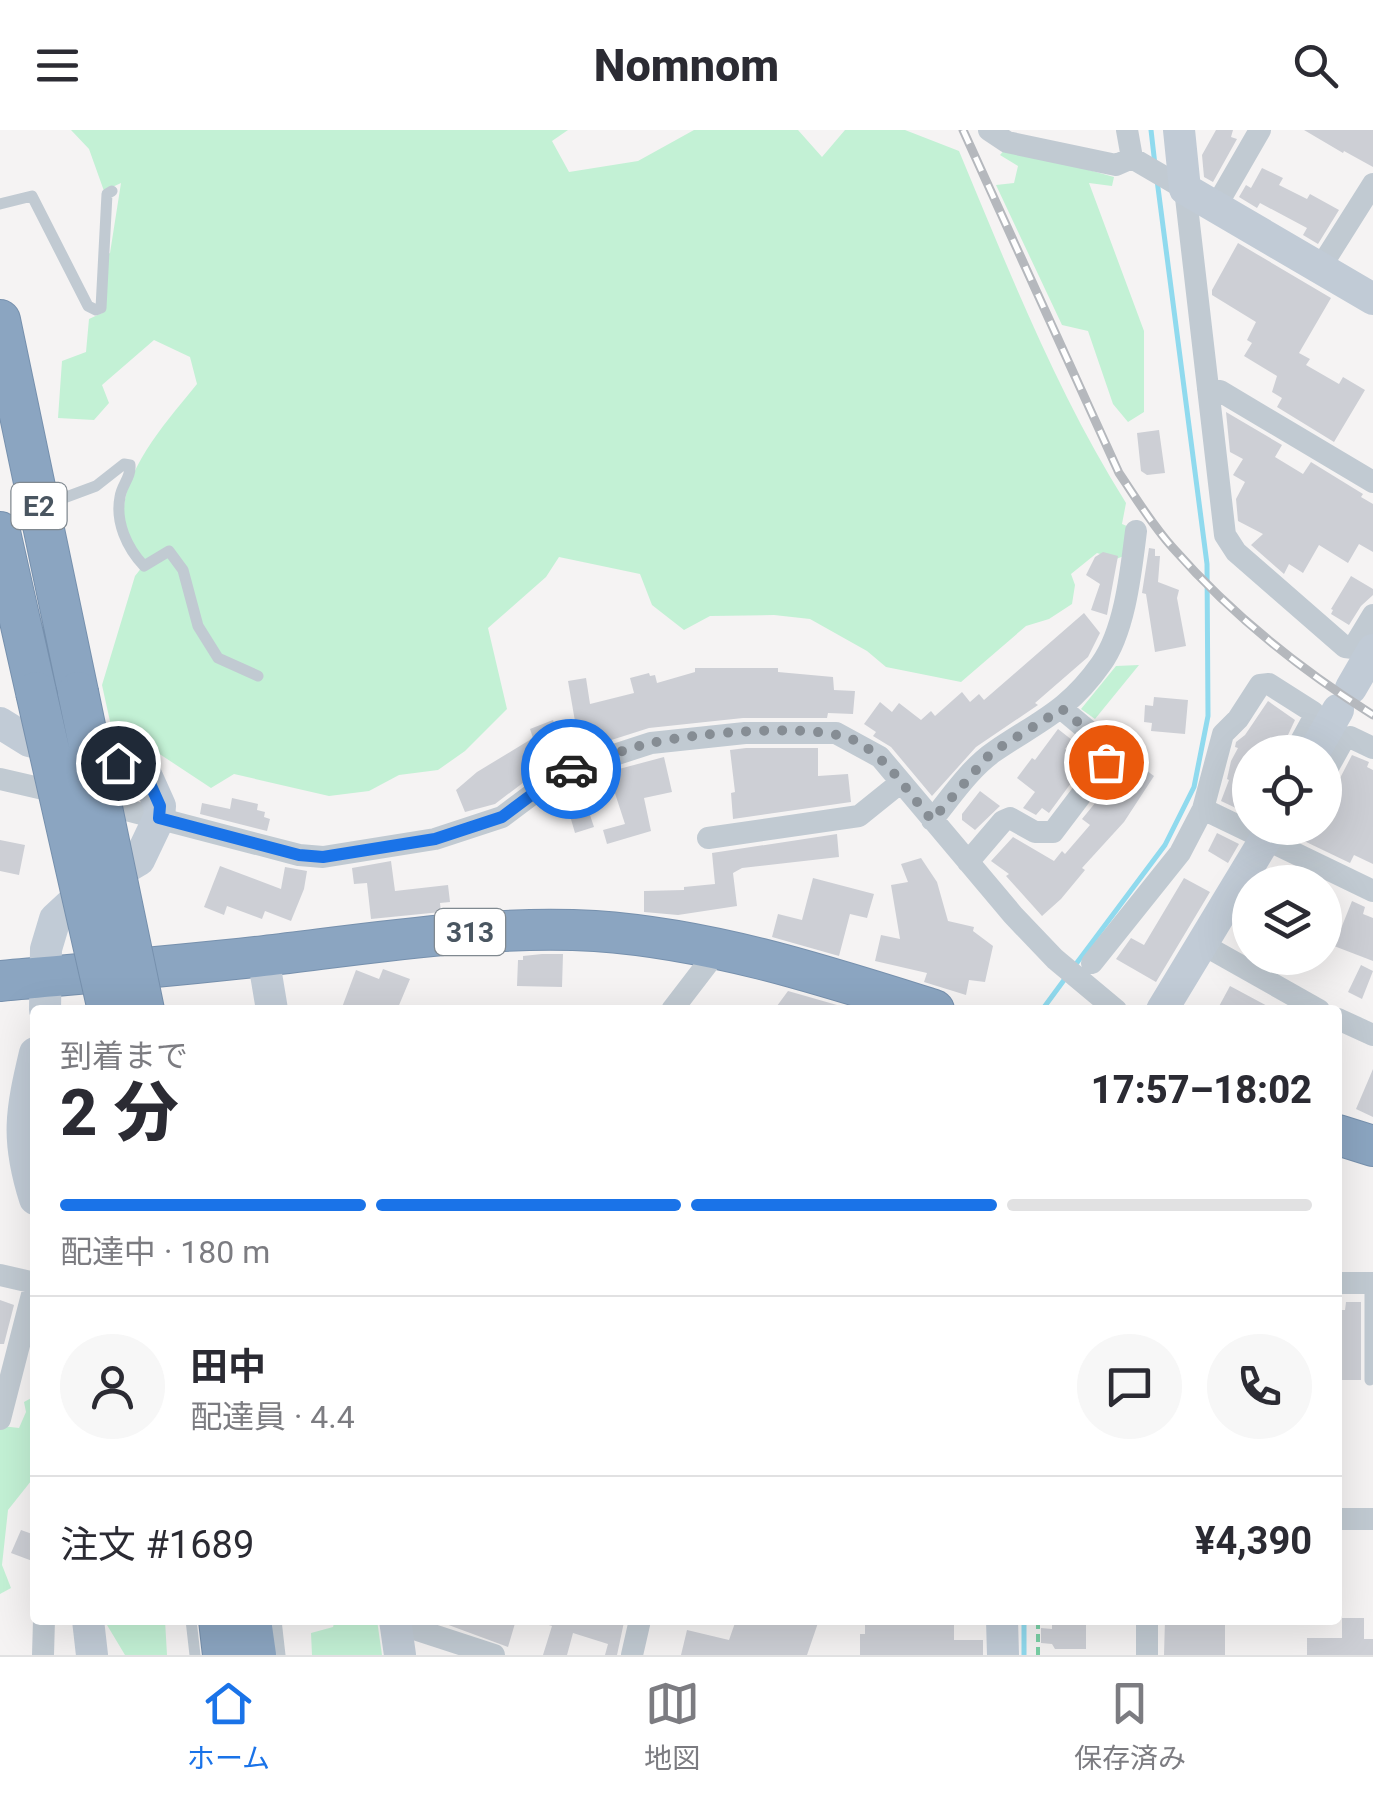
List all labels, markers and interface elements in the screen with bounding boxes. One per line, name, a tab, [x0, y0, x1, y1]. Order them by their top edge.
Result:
icon: menu	[30, 38, 85, 93]
icon: search	[1288, 38, 1343, 93]
text: Nomnom	[594, 39, 779, 92]
road number: E2	[12, 483, 66, 529]
courier	[521, 719, 621, 819]
pin	[1064, 720, 1149, 805]
pin	[76, 721, 161, 806]
icon: bag	[1079, 735, 1134, 790]
map controls	[1232, 735, 1342, 975]
button: locate	[1232, 735, 1342, 845]
icon: home	[91, 736, 146, 791]
icon: car	[544, 742, 599, 797]
button: layers	[1232, 865, 1342, 975]
road number: 313	[435, 909, 505, 955]
text: 到着まで	[60, 1037, 188, 1075]
text: 17:57–18:02	[1091, 1068, 1312, 1112]
text: 2 分	[60, 1075, 179, 1151]
text: 配達中 · 180 m	[60, 1233, 270, 1271]
button: person	[60, 1334, 165, 1439]
button: chat	[1077, 1334, 1182, 1439]
button: phone	[1207, 1334, 1312, 1439]
text: 田中	[190, 1345, 266, 1389]
text: 配達員 · 4.4	[190, 1398, 355, 1436]
text: ¥4,390	[1195, 1519, 1312, 1563]
text: 注文 #1689	[60, 1523, 254, 1567]
tab: ホーム	[187, 1676, 270, 1776]
tab: 地図	[644, 1676, 700, 1776]
tab: 保存済み	[1074, 1676, 1186, 1776]

